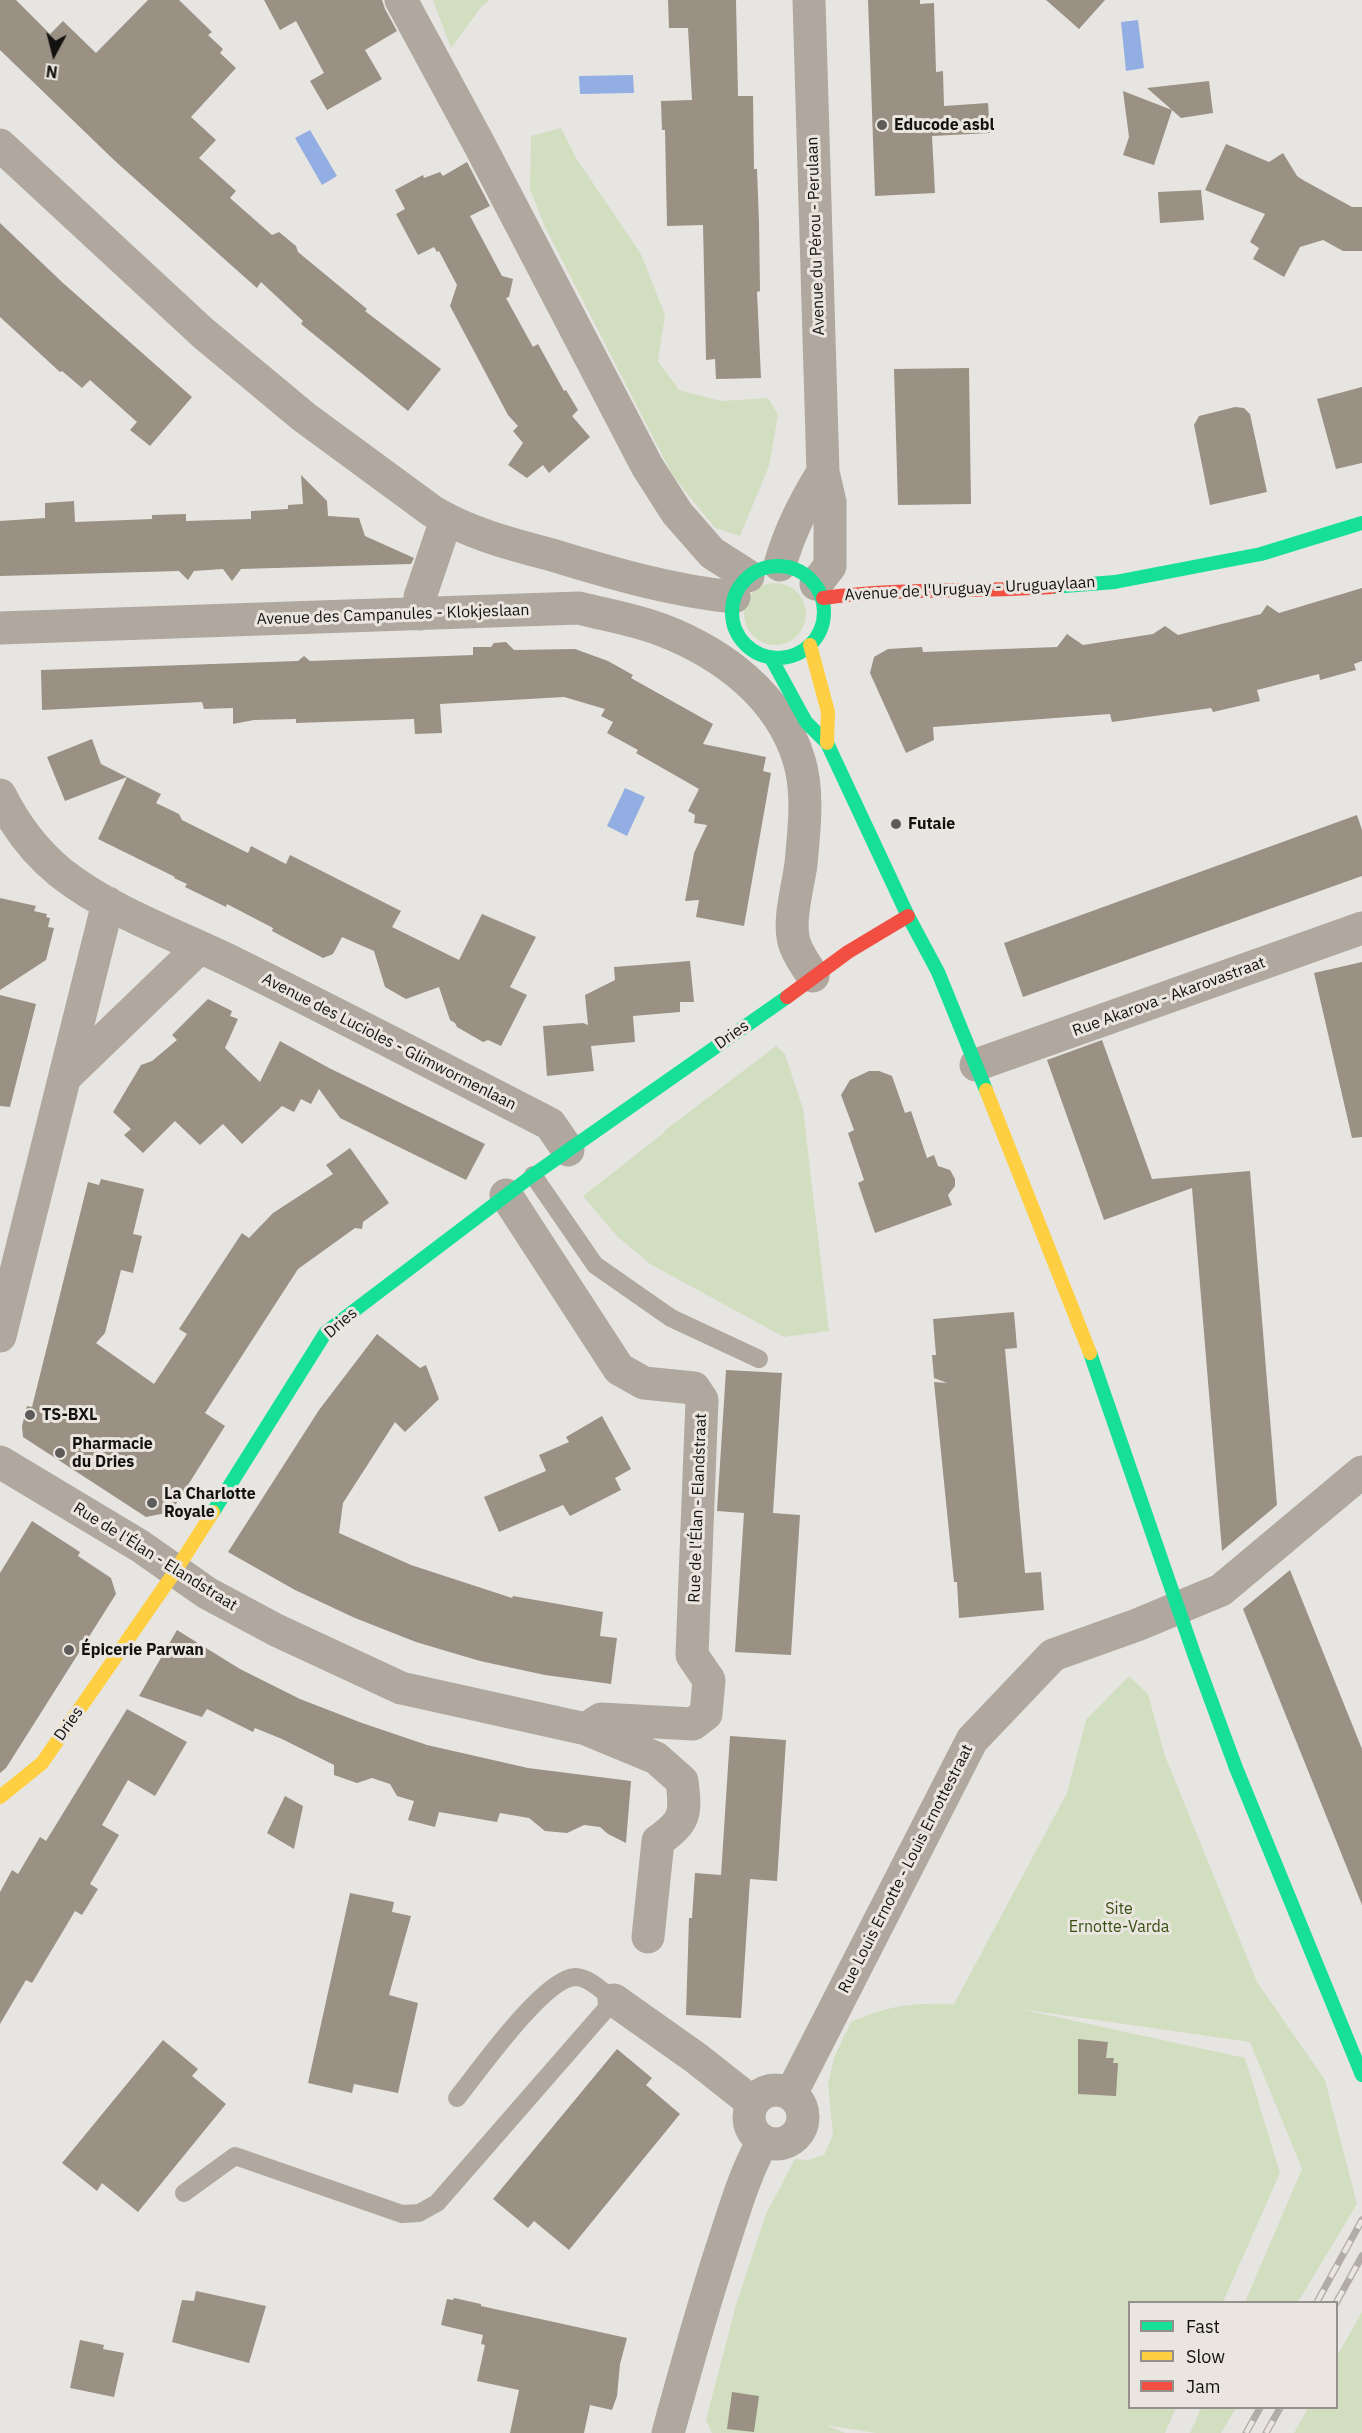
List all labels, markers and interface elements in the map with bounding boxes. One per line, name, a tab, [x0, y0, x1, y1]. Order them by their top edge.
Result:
north arrow	[24, 24, 84, 84]
text: N	[45, 61, 59, 82]
place label: Educode asbl	[894, 115, 994, 135]
marker: Educode asbl	[875, 118, 889, 132]
street label: Avenue du Pérou - Perulaan	[803, 136, 829, 336]
street label: Avenue de l'Uruguay - Uruguaylaan	[844, 573, 1096, 605]
street label: Avenue des Campanules - Klokjeslaan	[256, 601, 530, 629]
place label: Futaie	[908, 814, 955, 834]
marker: Futaie	[889, 817, 903, 831]
street label: Rue Akarova - Akarovastraat	[1070, 953, 1268, 1041]
street label: Avenue des Lucioles - Glimwormenlaan	[259, 969, 519, 1115]
street label: Dries	[711, 1016, 753, 1054]
street label: Dries	[321, 1304, 361, 1342]
place label: TS-BXL	[42, 1405, 97, 1425]
marker: TS-BXL	[23, 1408, 37, 1422]
street label: Rue de l'Élan - Elandstraat	[685, 1413, 711, 1603]
place label: Pharmacie du Dries	[72, 1434, 153, 1472]
marker: Pharmacie du Dries	[53, 1446, 67, 1460]
place label: La Charlotte Royale	[164, 1484, 256, 1522]
marker: La Charlotte Royale	[145, 1496, 159, 1510]
street label: Rue de l'Élan - Elandstraat	[70, 1499, 240, 1615]
place label: Épicerie Parwan	[81, 1640, 204, 1660]
marker: Épicerie Parwan	[62, 1643, 76, 1657]
street label: Dries	[50, 1703, 88, 1745]
street label: Rue Louis Ernotte - Louis Ernottestraat	[835, 1741, 977, 1997]
park label: Site Ernotte-Varda	[1069, 1899, 1169, 1937]
legend	[1128, 2301, 1338, 2409]
text: Fast	[1186, 2315, 1220, 2338]
text: Slow	[1186, 2345, 1225, 2368]
text: Jam	[1186, 2375, 1221, 2398]

